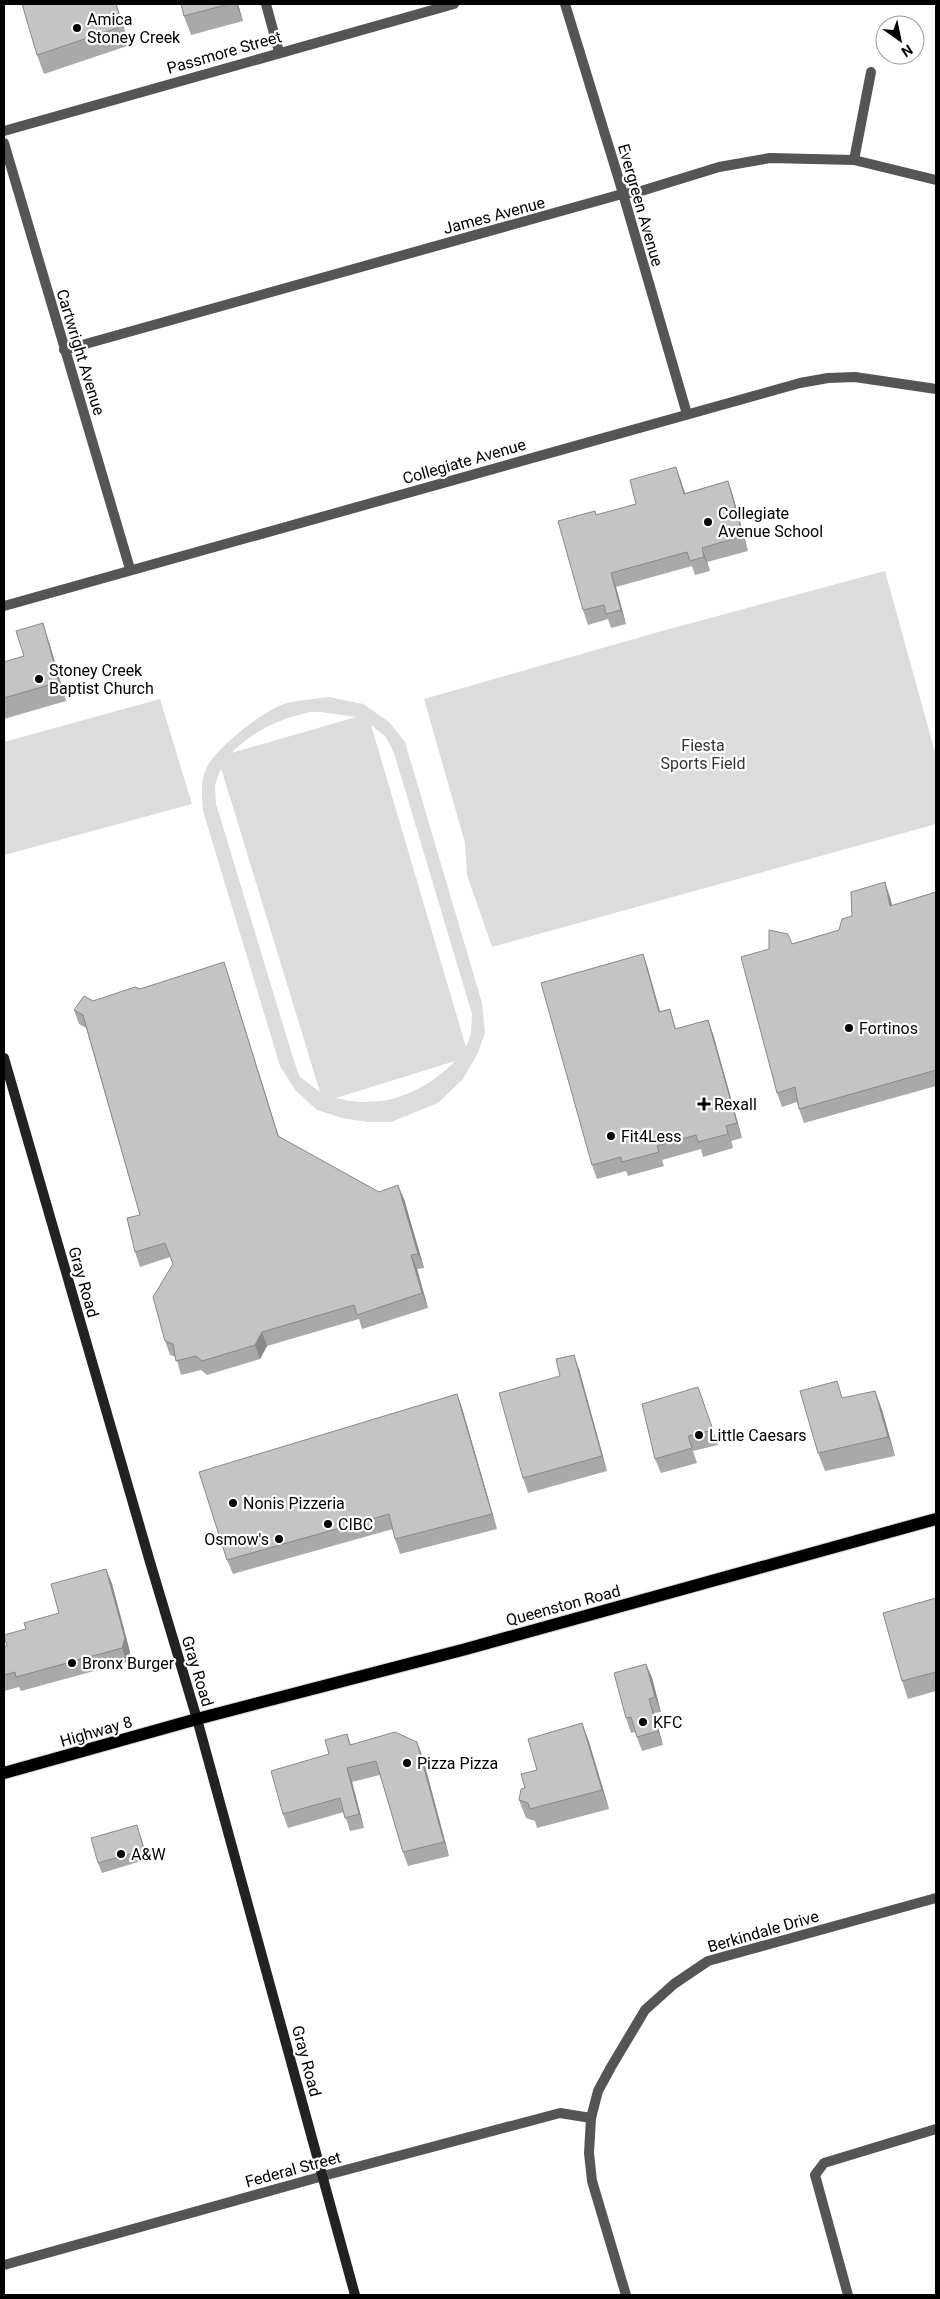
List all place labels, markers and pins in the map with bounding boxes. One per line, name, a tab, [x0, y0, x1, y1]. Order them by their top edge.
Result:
place label: Amica Stoney Creek	[87, 10, 181, 47]
marker: Amica Stoney Creek	[71, 22, 83, 34]
place label: Collegiate Avenue School	[718, 504, 823, 541]
marker: Collegiate Avenue School	[702, 516, 714, 528]
place label: Stoney Creek Baptist Church	[49, 661, 154, 698]
marker: Stoney Creek Baptist Church	[33, 673, 45, 685]
place label: Fortinos	[859, 1019, 918, 1038]
marker: Fortinos	[843, 1022, 855, 1034]
place label: Rexall	[714, 1095, 757, 1114]
marker: Rexall	[698, 1098, 710, 1110]
place label: Fit4Less	[621, 1127, 682, 1146]
marker: Fit4Less	[605, 1130, 617, 1142]
place label: Little Caesars	[709, 1426, 807, 1445]
marker: Little Caesars	[693, 1429, 705, 1441]
place label: Nonis Pizzeria	[243, 1494, 345, 1513]
marker: Nonis Pizzeria	[227, 1497, 239, 1509]
place label: CIBC	[338, 1515, 373, 1534]
marker: CIBC	[322, 1518, 334, 1530]
place label: Osmow's	[204, 1530, 269, 1549]
marker: Osmow's	[273, 1533, 285, 1545]
place label: Bronx Burger	[82, 1654, 175, 1673]
marker: Bronx Burger	[66, 1657, 78, 1669]
place label: KFC	[653, 1713, 682, 1732]
marker: KFC	[637, 1716, 649, 1728]
place label: Pizza Pizza	[417, 1754, 498, 1773]
marker: Pizza Pizza	[401, 1757, 413, 1769]
place label: A&W	[131, 1845, 166, 1864]
marker: A&W	[115, 1848, 127, 1860]

